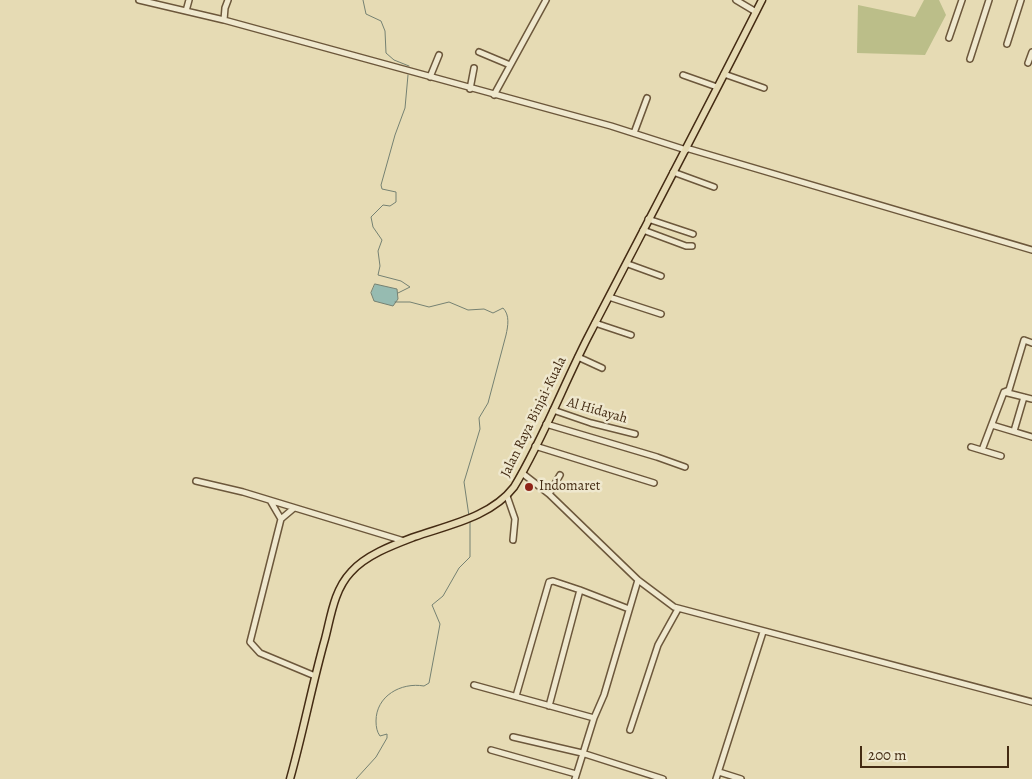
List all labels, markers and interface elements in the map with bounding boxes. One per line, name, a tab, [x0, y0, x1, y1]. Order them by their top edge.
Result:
street label: Jalan Raya Binjai-Kuala	[497, 354, 571, 480]
street label: Al Hidayah	[565, 394, 629, 428]
place label: Indomaret	[539, 479, 600, 495]
marker: Indomaret	[523, 481, 535, 493]
scale bar	[862, 736, 1011, 768]
text: 200 m	[868, 745, 907, 765]

